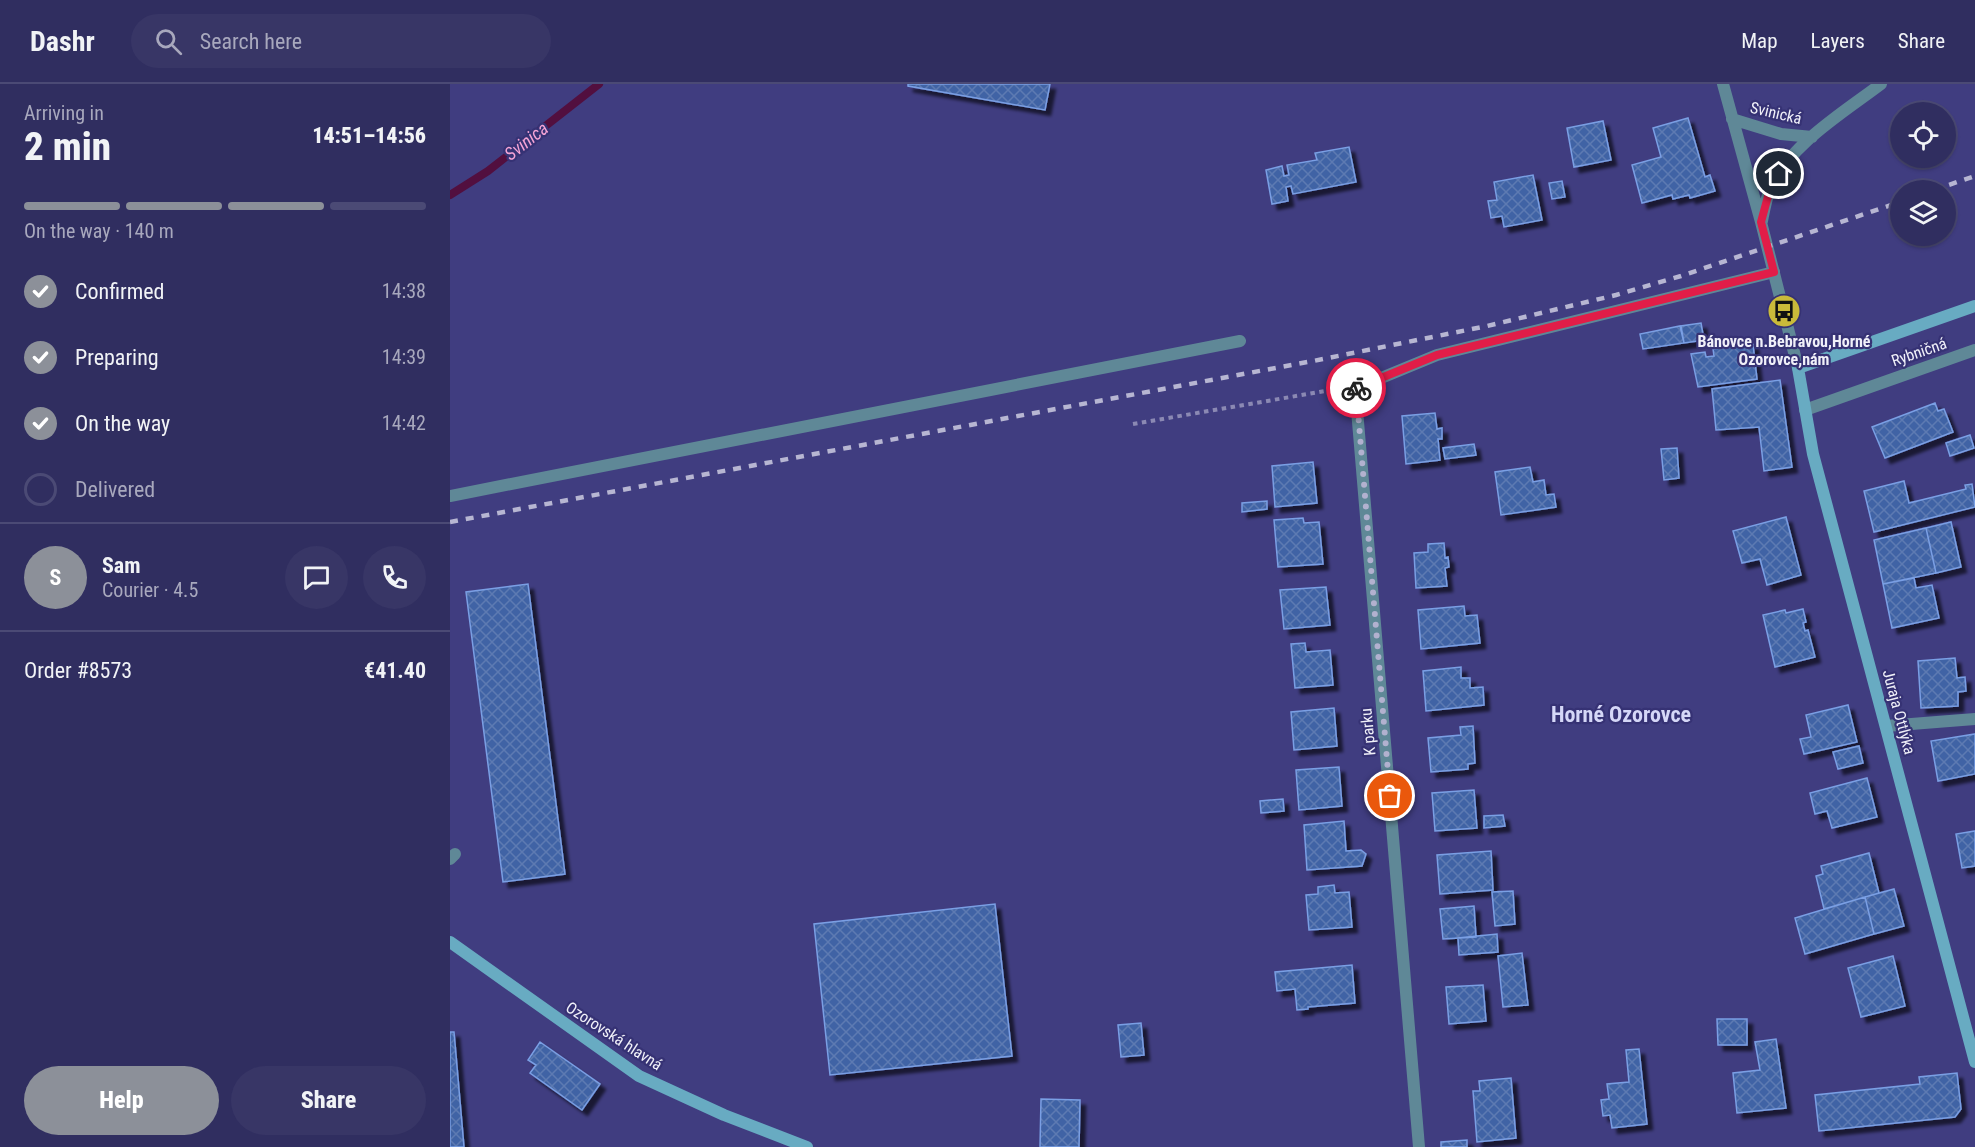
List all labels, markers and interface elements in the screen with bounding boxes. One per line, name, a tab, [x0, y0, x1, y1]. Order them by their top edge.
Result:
search box	[131, 14, 551, 68]
text: Dashr	[30, 25, 95, 58]
icon: search	[152, 25, 185, 58]
text: Search here	[200, 29, 302, 54]
text: Map	[1741, 29, 1778, 53]
text: Layers	[1811, 29, 1865, 53]
text: Share	[1898, 29, 1945, 53]
street label: Svinická	[1748, 98, 1804, 128]
text: Arriving in	[24, 101, 104, 125]
map controls	[1890, 102, 1956, 246]
button: locate	[1890, 102, 1956, 168]
water label: Svinica	[500, 118, 552, 164]
text: 14:51–14:56	[312, 123, 426, 148]
text: 2 min	[24, 124, 111, 170]
pin	[1753, 148, 1804, 199]
icon: home	[1762, 157, 1795, 190]
button: layers	[1890, 180, 1956, 246]
text: On the way · 140 m	[24, 219, 174, 243]
icon: check	[24, 275, 57, 308]
text: Confirmed	[75, 279, 164, 304]
text: 14:38	[382, 279, 426, 303]
bus stop icon: Bánovce n.Bebravou,Horné Ozorovce,nám	[1766, 293, 1802, 329]
place label: Bánovce n.Bebravou,Horné Ozorovce,nám	[1698, 332, 1871, 369]
street label: Rybničná	[1889, 334, 1949, 370]
icon: check	[24, 341, 57, 374]
text: Preparing	[75, 345, 159, 370]
text: 14:39	[382, 345, 426, 369]
courier	[1326, 358, 1386, 418]
icon: bike	[1340, 372, 1373, 405]
icon: check	[24, 407, 57, 440]
text: On the way	[75, 411, 170, 436]
text: 14:42	[382, 411, 426, 435]
text: Delivered	[75, 477, 155, 502]
button: chat	[285, 546, 348, 609]
button: phone	[363, 546, 426, 609]
text: Sam	[102, 553, 141, 578]
text: S	[50, 565, 61, 590]
text: Courier · 4.5	[102, 578, 198, 602]
text: Order #8573	[24, 658, 132, 683]
text: €41.40	[364, 658, 426, 683]
street label: Juraja Ottlýka	[1879, 668, 1919, 756]
district label: Horné Ozorovce	[1551, 702, 1691, 727]
street label: K parku	[1356, 707, 1380, 757]
pin	[1364, 770, 1415, 821]
icon: bag	[1373, 779, 1406, 812]
street label: Ozorovská hlavná	[562, 998, 666, 1074]
button: Help	[24, 1066, 219, 1135]
button: Share	[231, 1066, 426, 1135]

